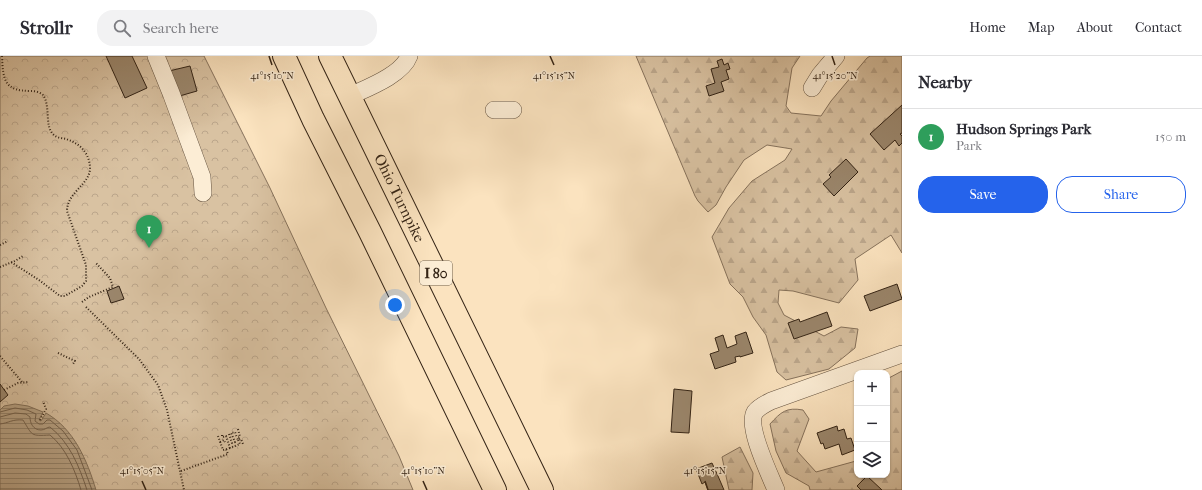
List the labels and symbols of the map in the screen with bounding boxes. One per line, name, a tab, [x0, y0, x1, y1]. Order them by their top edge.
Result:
text: 41°15'10"N	[250, 70, 294, 82]
text: 41°15'15"N	[533, 70, 576, 82]
text: 41°15'20"N	[812, 70, 858, 82]
street label: Ohio Turnpike	[370, 151, 429, 246]
pin: 1	[136, 215, 162, 248]
road number: I 80	[420, 261, 452, 285]
your location	[385, 295, 405, 315]
text: 41°15'05"N	[120, 465, 165, 477]
text: 41°15'10"N	[401, 465, 445, 477]
text: 41°15'15"N	[684, 465, 727, 477]

